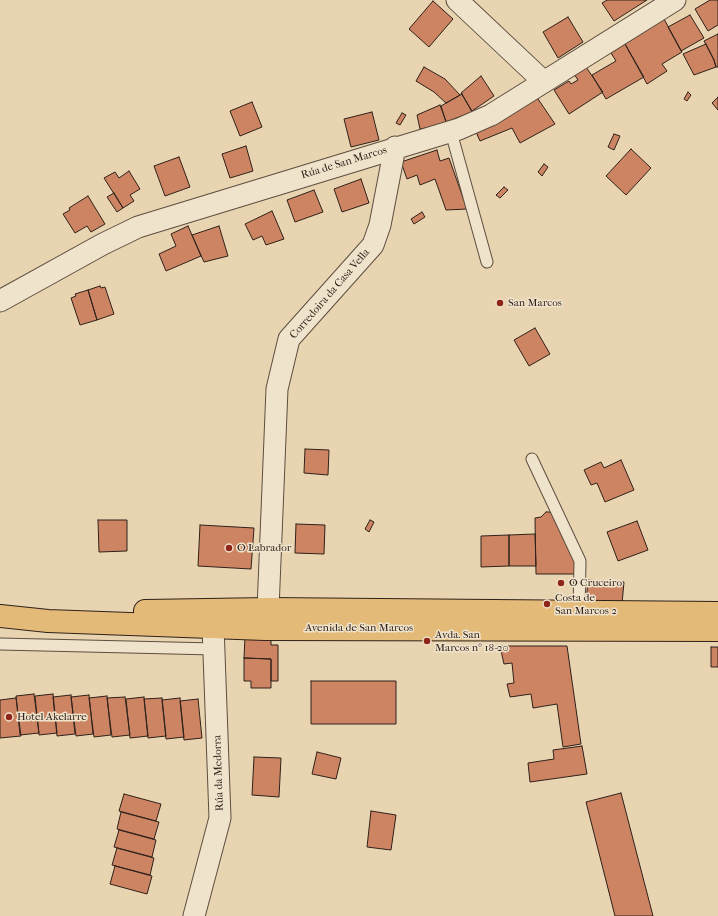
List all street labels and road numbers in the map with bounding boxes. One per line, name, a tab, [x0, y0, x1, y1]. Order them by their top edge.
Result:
street label: Rúa de San Marcos	[299, 144, 389, 182]
street label: Corredoira da Casa Vella	[287, 246, 373, 342]
street label: Avenida de San Marcos	[305, 621, 413, 635]
street label: Rúa da Medorra	[211, 735, 227, 811]

